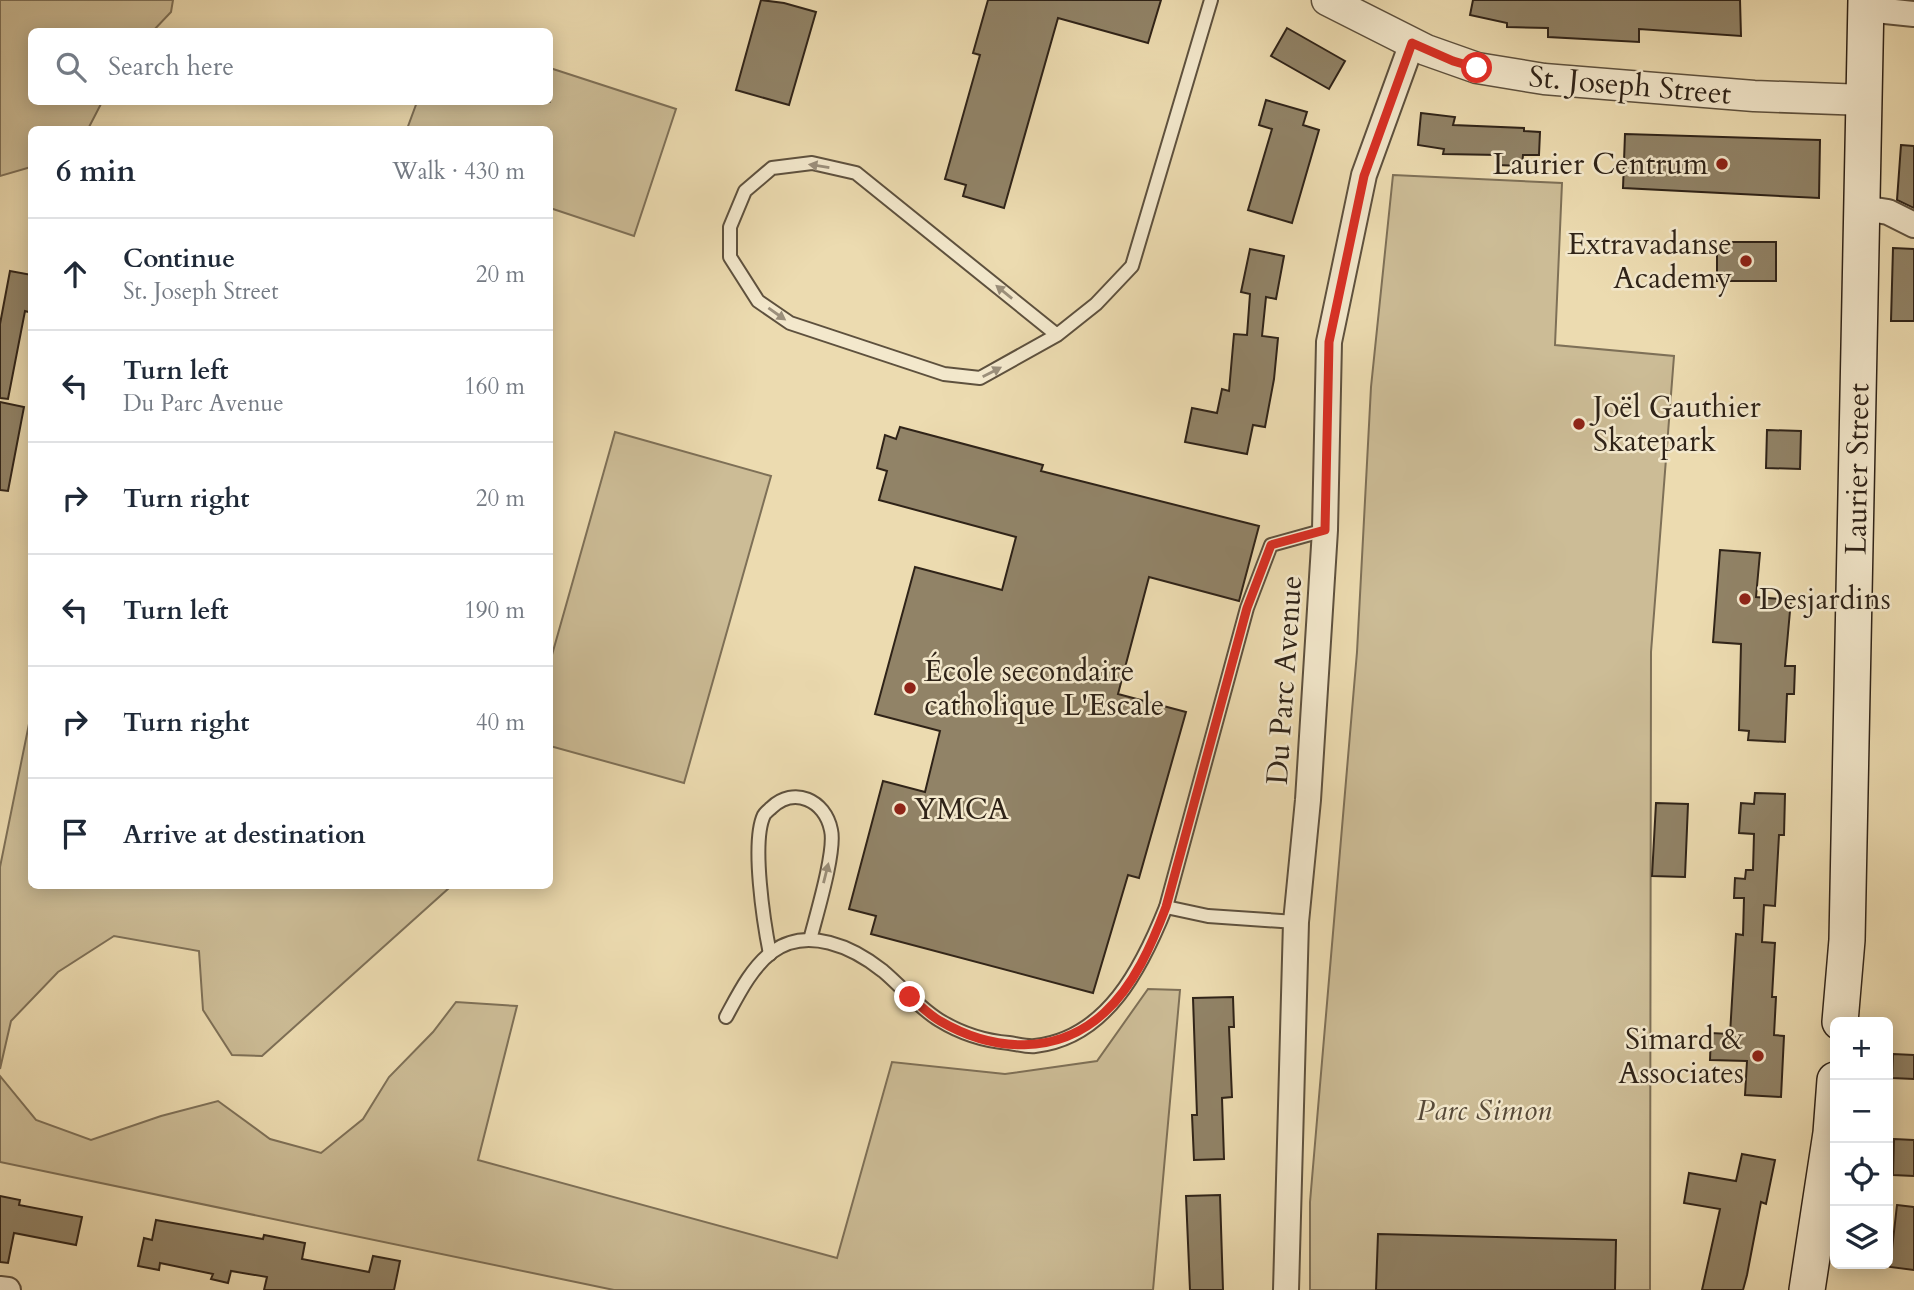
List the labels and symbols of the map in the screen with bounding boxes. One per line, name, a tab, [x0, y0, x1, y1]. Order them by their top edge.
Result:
route start	[1461, 52, 1492, 83]
street label: St. Joseph Street	[1527, 56, 1733, 115]
place label: Laurier Centrum	[1493, 144, 1709, 185]
marker: Laurier Centrum	[1714, 156, 1730, 172]
one-way arrow	[808, 160, 830, 171]
place label: Extravadanse Academy	[1567, 224, 1732, 299]
marker: Extravadanse Academy	[1738, 253, 1754, 269]
one-way arrow	[995, 285, 1012, 300]
one-way arrow	[768, 307, 786, 321]
one-way arrow	[982, 366, 1002, 377]
street label: Laurier Street	[1836, 382, 1880, 555]
place label: Joël Gauthier Skatepark	[1589, 387, 1761, 462]
marker: Joël Gauthier Skatepark	[1571, 416, 1587, 432]
street label: Du Parc Avenue	[1257, 574, 1312, 786]
place label: Desjardins	[1759, 579, 1891, 620]
marker: Desjardins	[1737, 591, 1753, 607]
place label: École secondaire catholique L'Escale	[924, 651, 1164, 726]
marker: École secondaire catholique L'Escale	[902, 680, 918, 696]
place label: YMCA	[914, 789, 1010, 830]
marker: YMCA	[892, 801, 908, 817]
one-way arrow	[821, 862, 832, 884]
route end	[894, 981, 925, 1012]
place label: Simard & Associates	[1618, 1019, 1744, 1094]
marker: Simard & Associates	[1750, 1048, 1766, 1064]
park label: Parc Simon	[1416, 1090, 1552, 1131]

